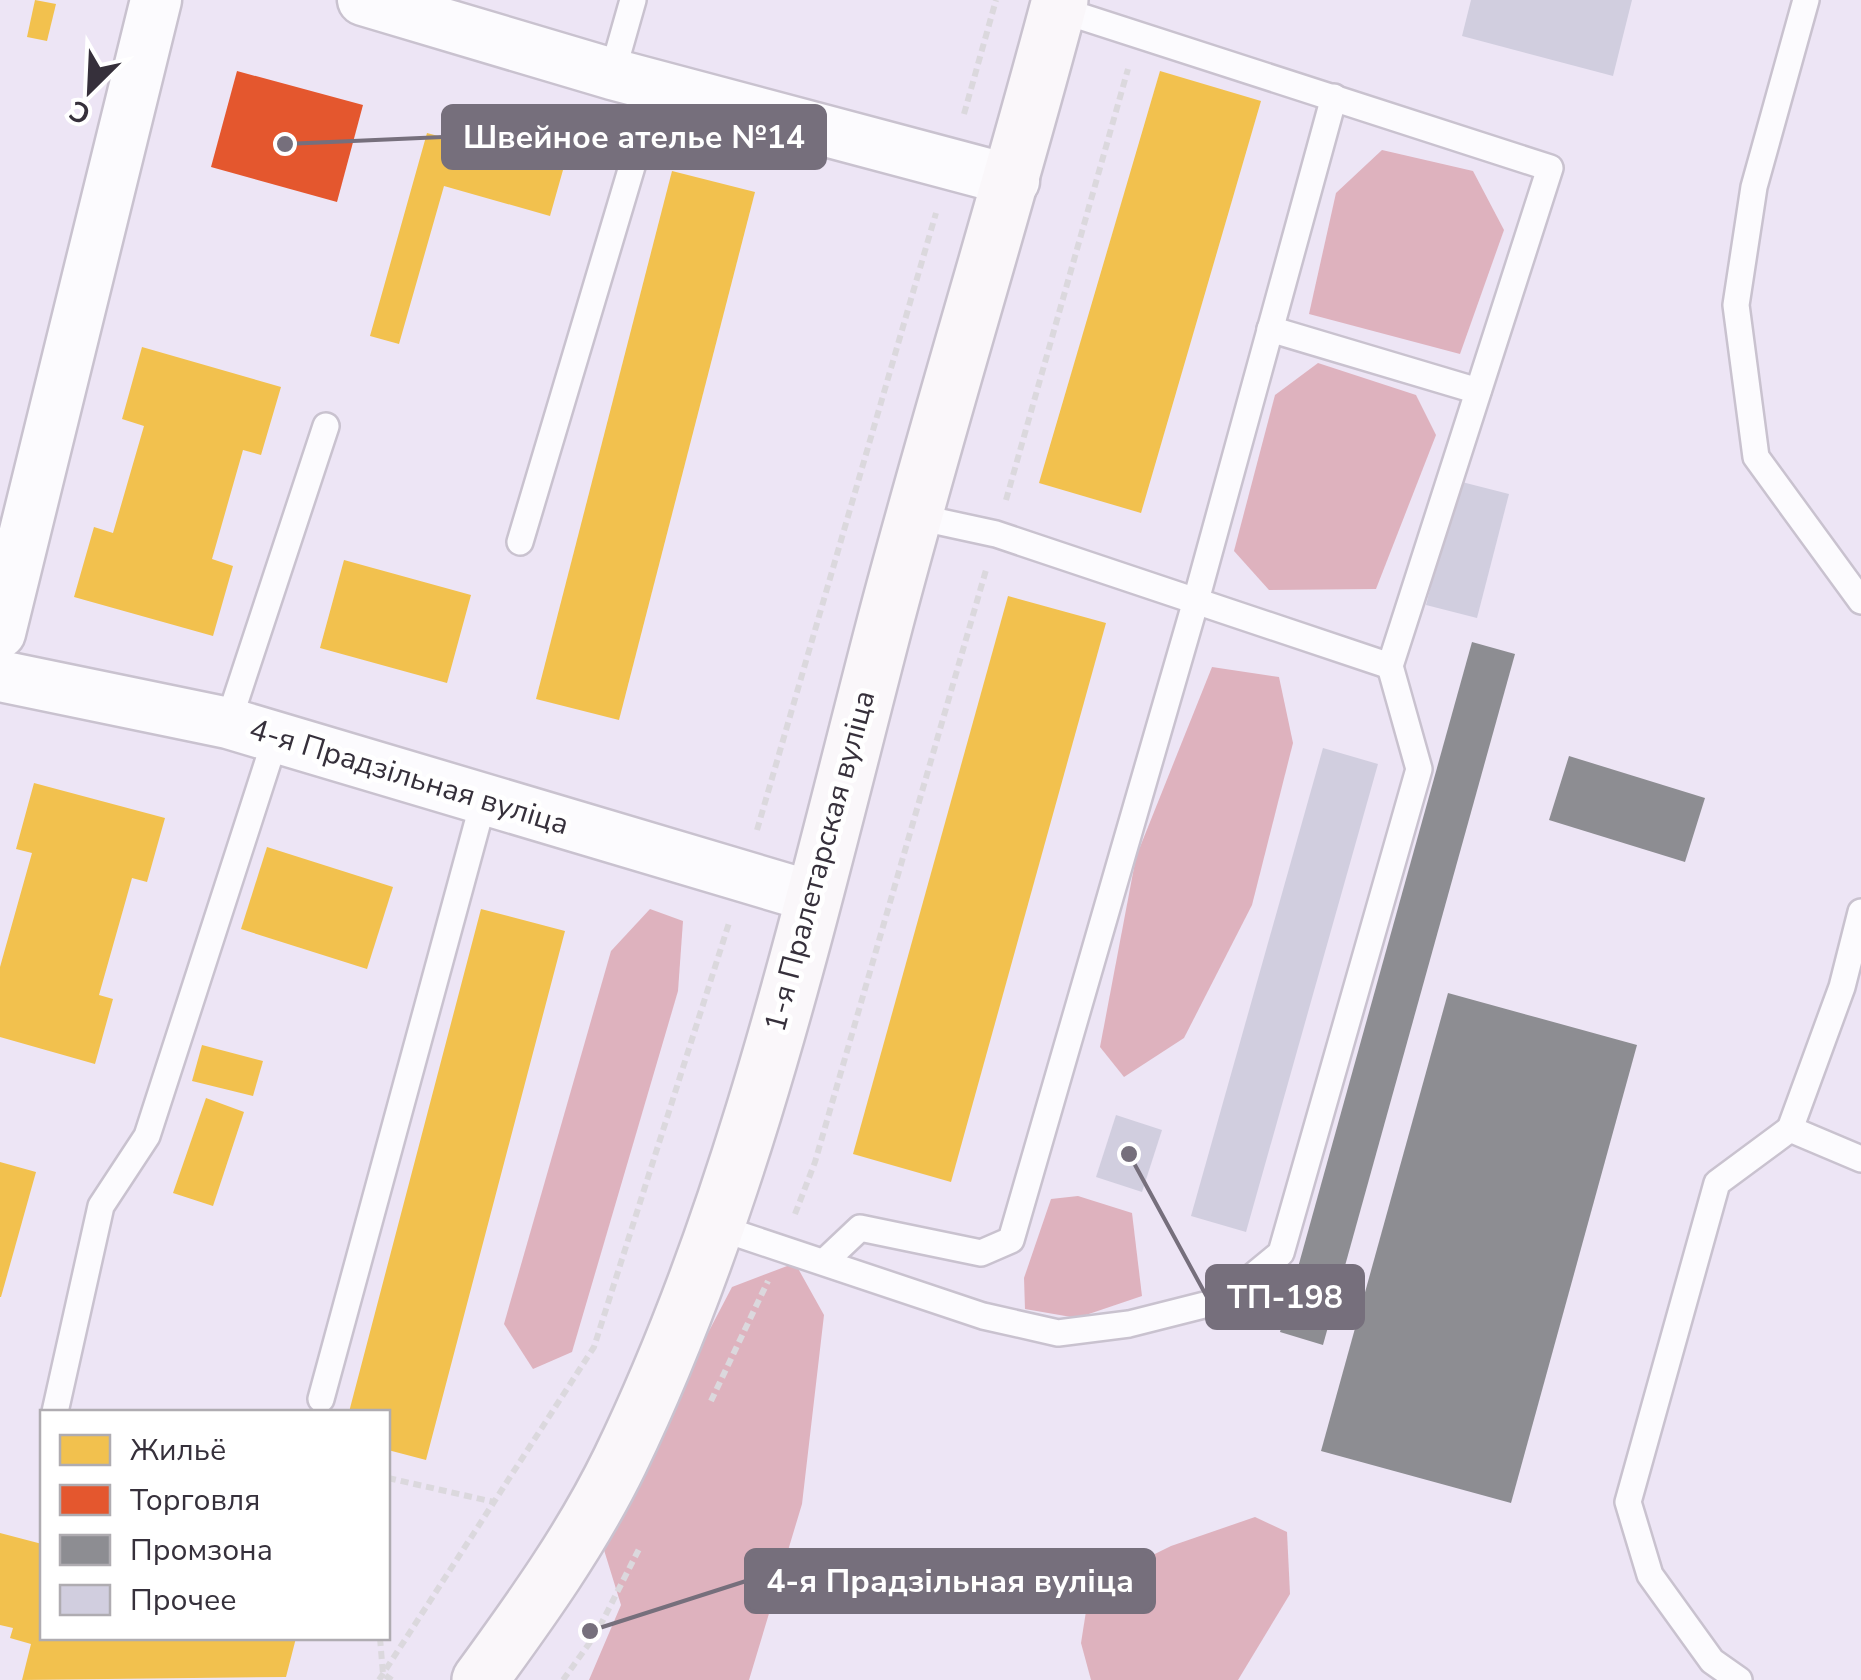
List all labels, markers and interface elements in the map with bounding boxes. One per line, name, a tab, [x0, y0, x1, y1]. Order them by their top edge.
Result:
north arrow	[40, 40, 140, 140]
text: С	[64, 91, 97, 133]
callout: Швейное ателье №14	[443, 106, 825, 168]
text: Швейное ателье №14	[463, 116, 805, 159]
street label: 1-я Пралетарская вуліца	[755, 686, 885, 1036]
street label: 4-я Прадзільная вуліца	[244, 709, 574, 845]
callout: ТП-198	[1207, 1266, 1363, 1328]
text: ТП-198	[1227, 1276, 1343, 1319]
legend	[40, 1410, 390, 1640]
text: Жильё	[130, 1430, 226, 1471]
text: Торговля	[130, 1480, 260, 1521]
text: Промзона	[130, 1530, 273, 1571]
callout: 4-я Прадзільная вуліца	[746, 1550, 1154, 1612]
text: 4-я Прадзільная вуліца	[766, 1560, 1134, 1603]
text: Прочее	[130, 1580, 237, 1621]

